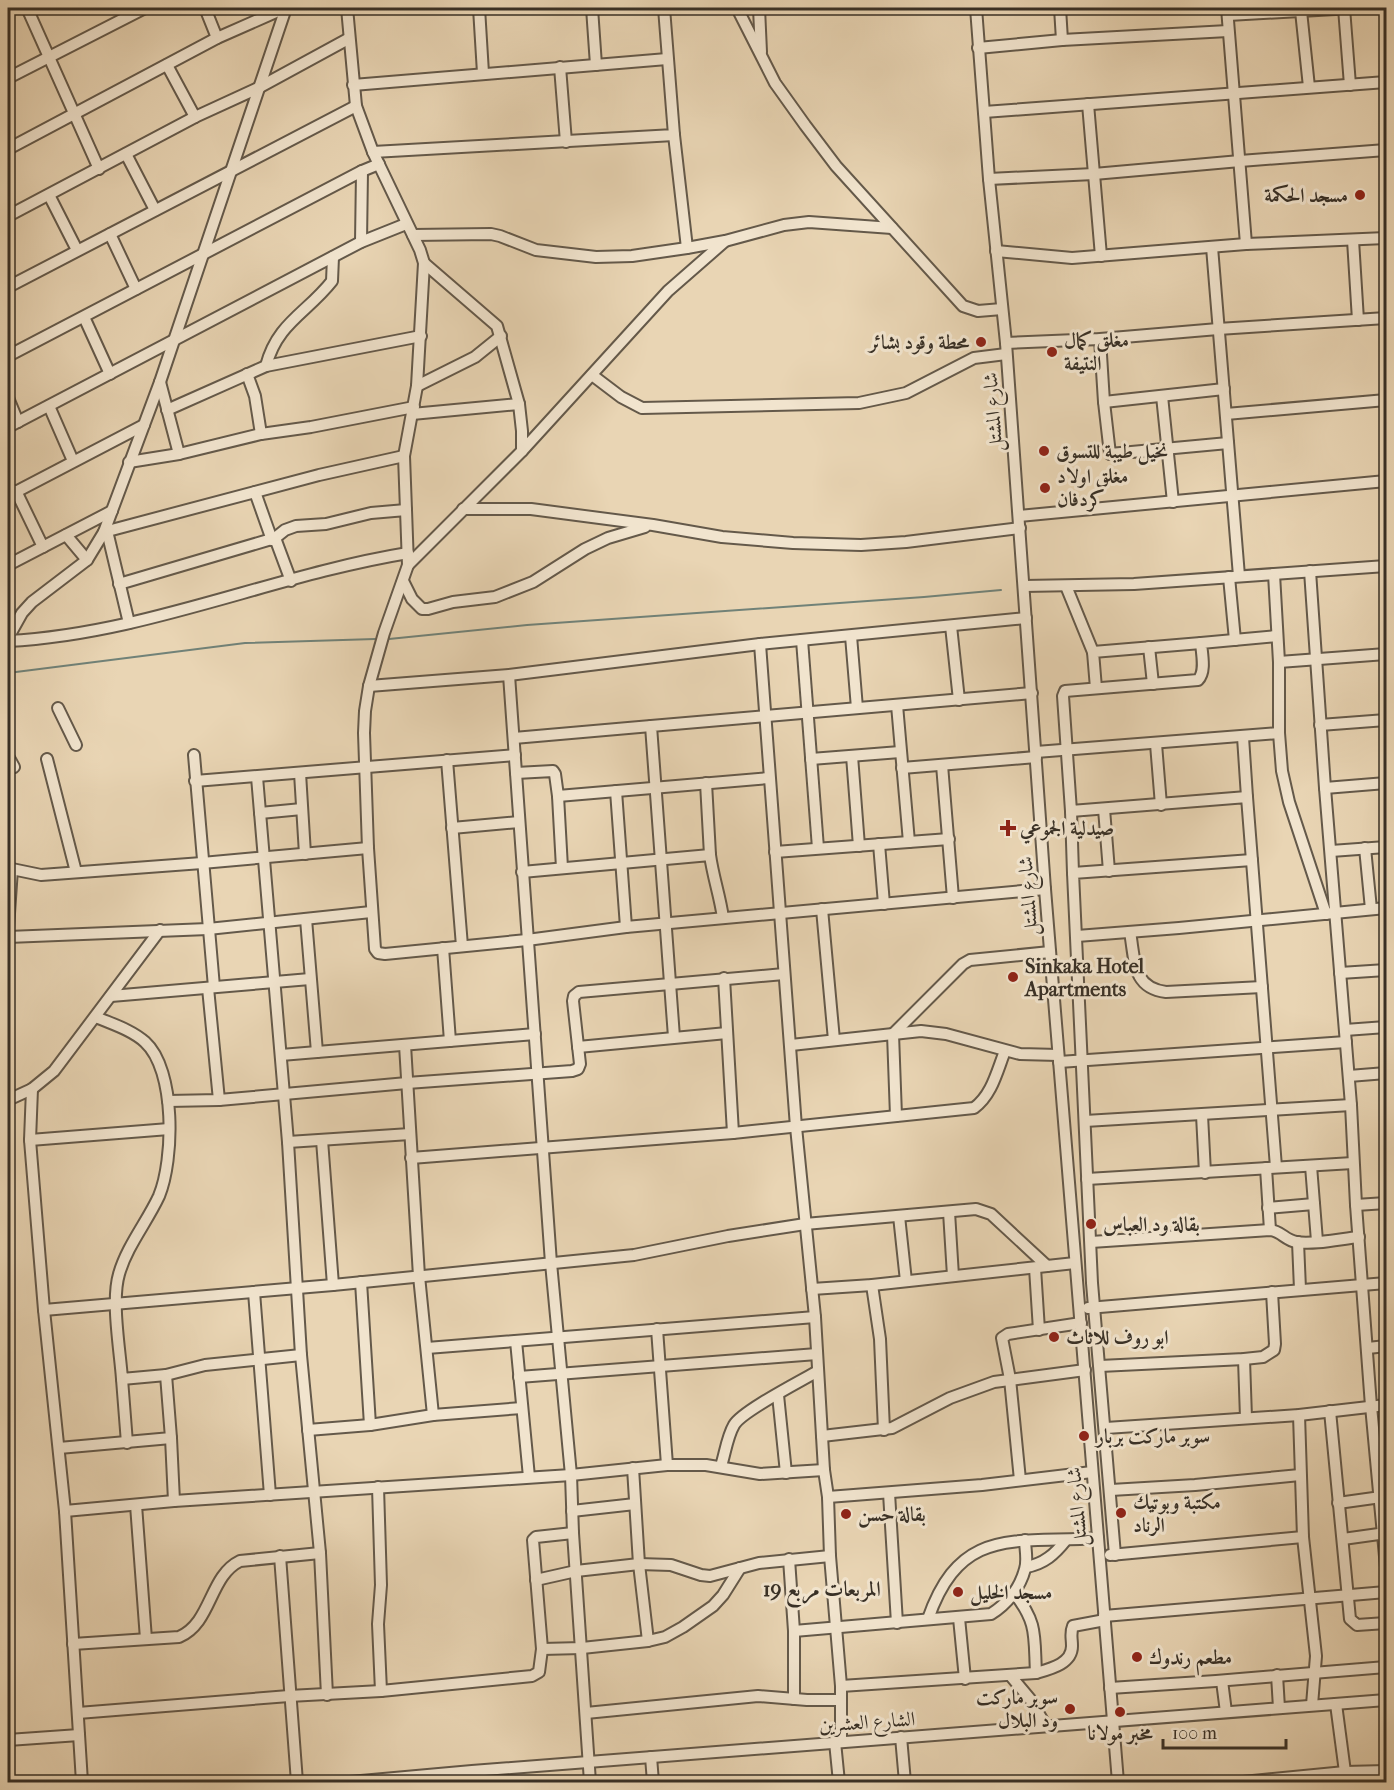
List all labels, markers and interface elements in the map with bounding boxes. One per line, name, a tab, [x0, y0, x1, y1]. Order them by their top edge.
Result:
place label: مسجد الحكمة	[1264, 184, 1348, 207]
marker: مسجد الحكمة	[1353, 188, 1367, 202]
place label: مغلق كمال النتيفة	[1064, 329, 1129, 375]
place label: محطة وقود بشائر	[867, 331, 970, 355]
marker: محطة وقود بشائر	[974, 335, 988, 349]
marker: مغلق كمال النتيفة	[1045, 345, 1059, 359]
street label: شارع المشتل	[979, 371, 1013, 452]
place label: نخيل طيبة للتسوق	[1056, 440, 1168, 465]
marker: نخيل طيبة للتسوق	[1037, 444, 1051, 458]
place label: مغلق اولاد كردفان	[1057, 465, 1128, 512]
marker: مغلق اولاد كردفان	[1038, 481, 1052, 495]
place label: صيدلية الجموعي	[1019, 817, 1114, 844]
marker: صيدلية الجموعي	[1001, 821, 1015, 835]
street label: شارع المشتل	[1014, 855, 1048, 936]
place label: Sinkaka Hotel Apartments	[1023, 955, 1145, 1001]
marker: Sinkaka Hotel Apartments	[1006, 970, 1020, 984]
place label: بقالة ود العباس	[1103, 1213, 1200, 1236]
marker: بقالة ود العباس	[1084, 1217, 1098, 1231]
place label: ابو روف للاثاث	[1066, 1326, 1169, 1350]
marker: ابو روف للاثاث	[1047, 1330, 1061, 1344]
place label: سوبر ماركت بربار	[1094, 1425, 1210, 1449]
marker: سوبر ماركت بربار	[1077, 1429, 1091, 1443]
street label: شارع المشتل	[1062, 1466, 1098, 1548]
place label: مكتبة وبوتيك الرناد	[1133, 1491, 1221, 1537]
place label: بقالة حسن	[858, 1503, 926, 1528]
marker: مكتبة وبوتيك الرناد	[1114, 1506, 1128, 1520]
marker: بقالة حسن	[839, 1507, 853, 1521]
district label: المربعات مربع 19	[763, 1577, 881, 1608]
place label: مسجد الخليل	[970, 1581, 1052, 1606]
marker: مسجد الخليل	[951, 1585, 965, 1599]
place label: مطعم رندوك	[1149, 1646, 1232, 1676]
marker: مطعم رندوك	[1130, 1650, 1144, 1664]
place label: سوبر ماركت ود البلال	[976, 1686, 1058, 1732]
marker: سوبر ماركت ود البلال	[1063, 1702, 1077, 1716]
marker: مخبر مولانا	[1113, 1705, 1127, 1719]
street label: الشارع العشرين	[818, 1707, 916, 1743]
scale bar	[1163, 1712, 1286, 1750]
place label: مخبر مولانا	[1087, 1722, 1153, 1746]
text: 100 m	[1172, 1723, 1217, 1744]

